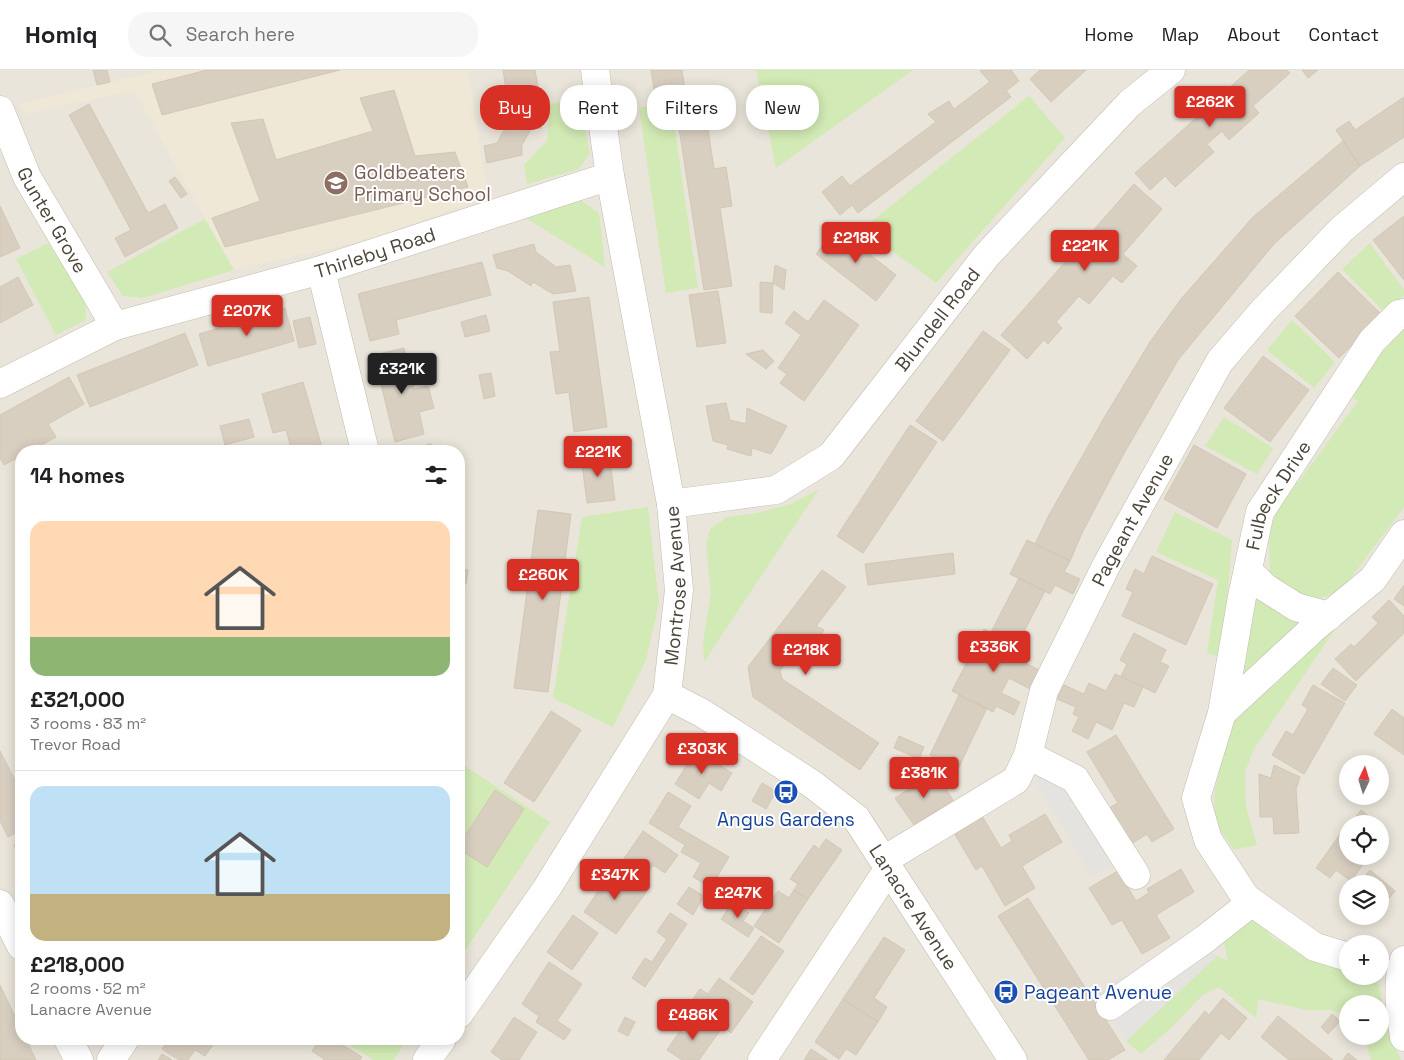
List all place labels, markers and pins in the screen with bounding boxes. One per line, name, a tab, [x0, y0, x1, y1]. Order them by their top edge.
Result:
pin: £262K	[1175, 85, 1245, 128]
place label: Goldbeaters Primary School	[354, 160, 491, 207]
school or university icon: Goldbeaters Primary School	[323, 170, 349, 196]
pin: £218K	[821, 222, 891, 264]
pin: £221K	[1050, 230, 1120, 272]
pin: £207K	[212, 294, 282, 337]
pin: £321K	[367, 352, 437, 395]
pin: £221K	[563, 436, 633, 478]
pin: £260K	[508, 558, 578, 601]
pin: £336K	[959, 630, 1029, 673]
pin: £218K	[771, 634, 841, 676]
pin: £303K	[667, 732, 737, 775]
pin: £381K	[889, 756, 959, 799]
bus stop icon: Angus Gardens	[773, 779, 799, 805]
place label: Angus Gardens	[717, 807, 855, 832]
pin: £347K	[580, 858, 650, 901]
pin: £247K	[703, 876, 773, 919]
bus stop icon: Pageant Avenue	[993, 979, 1019, 1005]
place label: Pageant Avenue	[1024, 980, 1172, 1005]
pin: £486K	[658, 998, 728, 1041]

